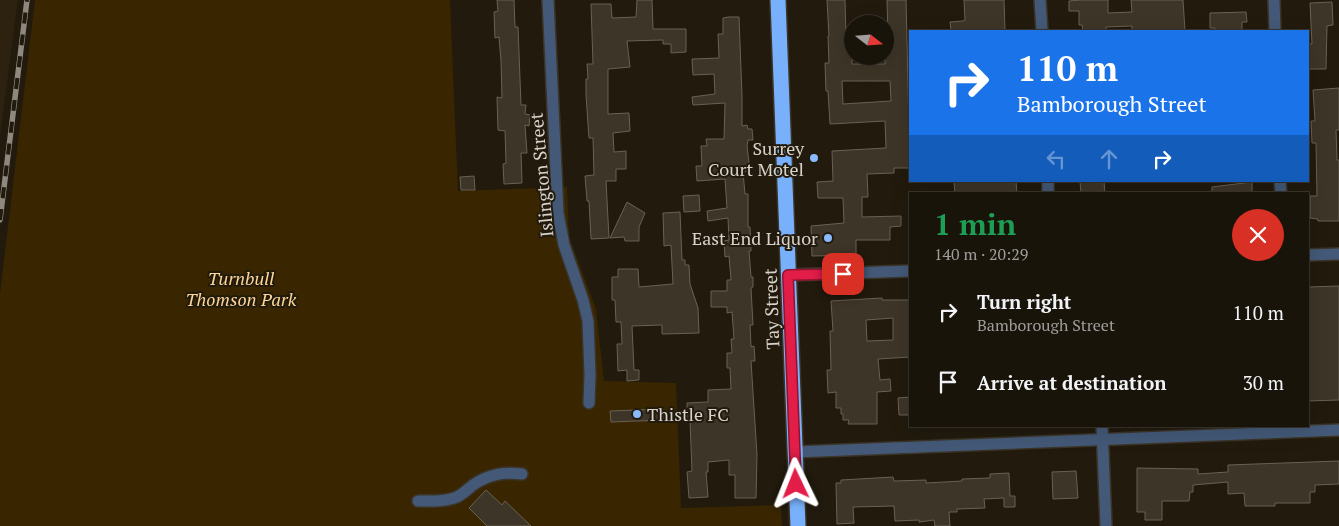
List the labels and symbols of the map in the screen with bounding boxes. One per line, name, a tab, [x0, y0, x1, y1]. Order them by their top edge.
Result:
north arrow	[844, 15, 894, 65]
street label: Islington Street	[524, 111, 558, 238]
place label: Surrey Court Motel	[708, 136, 805, 181]
marker: Surrey Court Motel	[808, 152, 820, 164]
place label: East End Liquor	[692, 226, 818, 250]
marker: East End Liquor	[822, 232, 834, 244]
pin	[822, 253, 864, 295]
park label: Turnbull Thomson Park	[186, 266, 297, 311]
street label: Tay Street	[758, 268, 784, 350]
place label: Thistle FC	[647, 402, 729, 426]
marker: Thistle FC	[631, 408, 643, 420]
position arrow	[769, 457, 821, 509]

